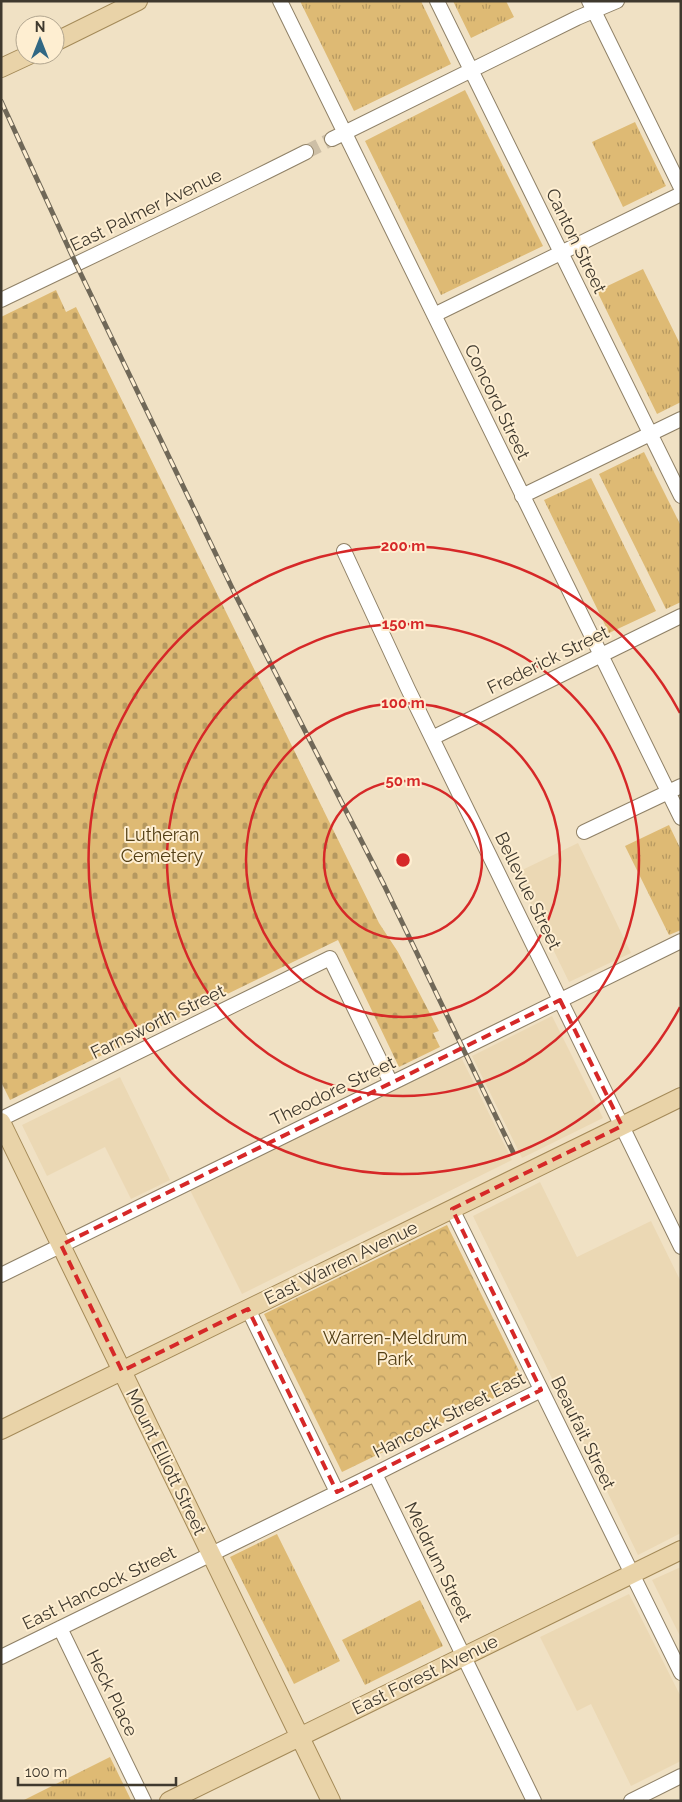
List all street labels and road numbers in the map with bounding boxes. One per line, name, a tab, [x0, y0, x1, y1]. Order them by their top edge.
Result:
street label: East Palmer Avenue	[67, 164, 225, 255]
street label: Canton Street	[542, 185, 611, 297]
street label: Concord Street	[460, 341, 534, 463]
street label: Frederick Street	[484, 621, 612, 698]
street label: Bellevue Street	[491, 829, 566, 953]
street label: Farnsworth Street	[87, 980, 228, 1063]
street label: Theodore Street	[267, 1051, 398, 1130]
street label: East Warren Avenue	[261, 1216, 421, 1309]
street label: Hancock Street East	[369, 1367, 528, 1462]
street label: Beaufait Street	[547, 1373, 620, 1493]
street label: Mount Elliott Street	[122, 1385, 211, 1538]
street label: Meldrum Street	[400, 1499, 476, 1625]
street label: East Hancock Street	[19, 1541, 179, 1634]
street label: East Forest Avenue	[349, 1630, 501, 1719]
street label: Heck Place	[82, 1646, 143, 1740]

